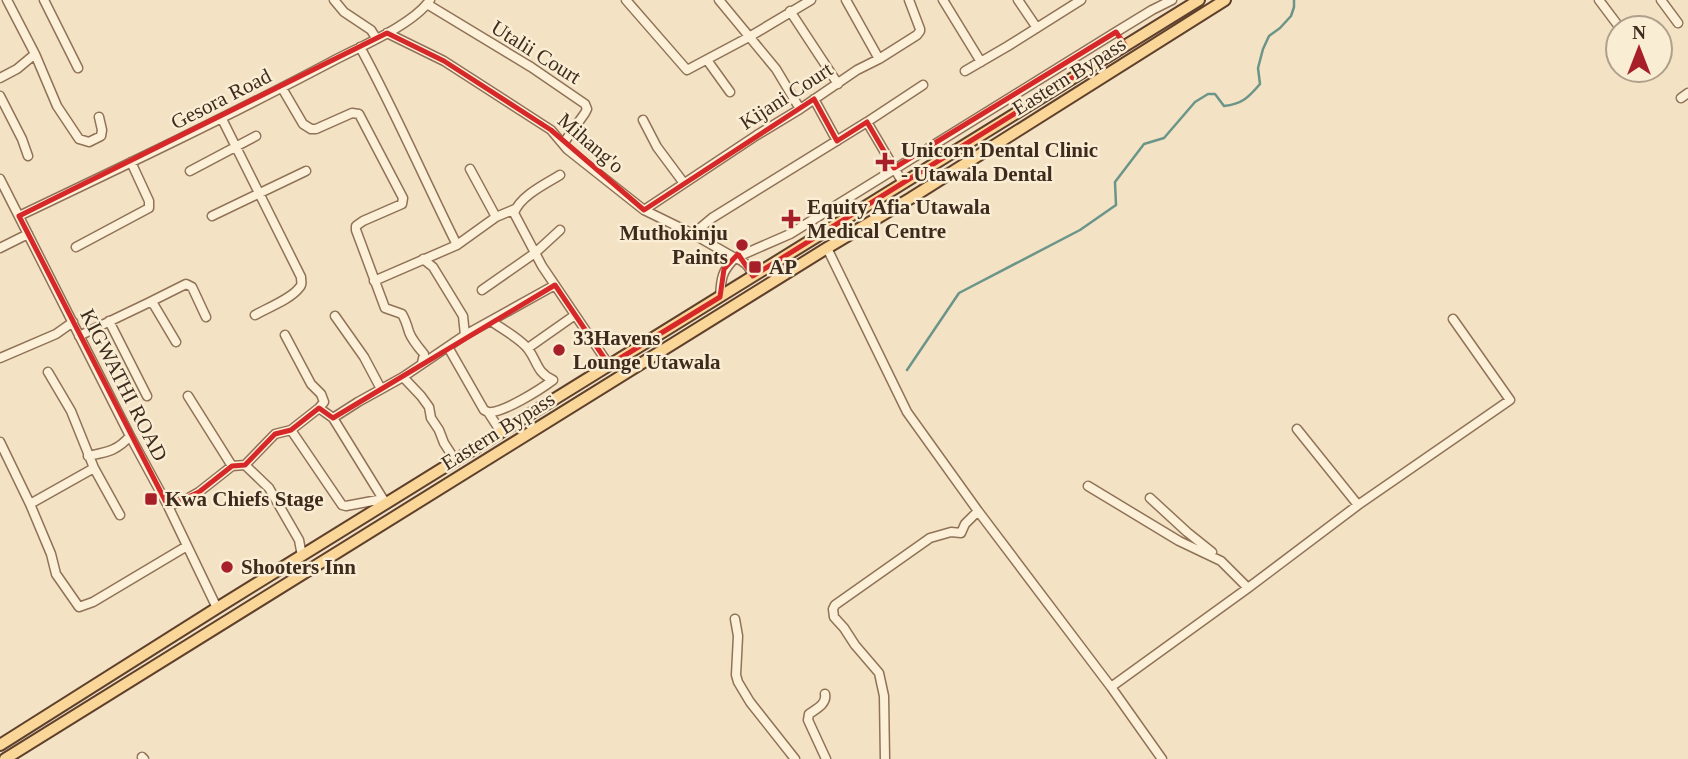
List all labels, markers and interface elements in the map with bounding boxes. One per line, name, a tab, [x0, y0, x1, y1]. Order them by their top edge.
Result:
north arrow	[1604, 14, 1674, 84]
street label: Utalii Court	[487, 15, 585, 89]
text: N	[1632, 22, 1646, 43]
street label: Eastern Bypass	[1008, 32, 1130, 120]
street label: Kijani Court	[735, 57, 837, 135]
street label: Gesora Road	[167, 63, 275, 134]
street label: Mihang'o	[553, 108, 629, 178]
place label: Unicorn Dental Clinic - Utawala Dental	[901, 138, 1098, 186]
marker: Unicorn Dental Clinic - Utawala Dental	[875, 152, 895, 172]
place label: Equity Afia Utawala Medical Centre	[807, 195, 991, 243]
marker: Equity Afia Utawala Medical Centre	[781, 209, 801, 229]
place label: Muthokinju Paints	[619, 221, 728, 269]
marker: Muthokinju Paints	[734, 237, 750, 253]
place label: AP	[769, 255, 797, 279]
marker: AP	[747, 259, 763, 275]
street label: KIGWATHI ROAD	[75, 305, 173, 465]
place label: 33Havens Lounge Utawala	[573, 326, 721, 374]
marker: 33Havens Lounge Utawala	[551, 342, 567, 358]
street label: Eastern Bypass	[437, 387, 559, 475]
place label: Kwa Chiefs Stage	[165, 487, 324, 511]
marker: Kwa Chiefs Stage	[143, 491, 159, 507]
place label: Shooters Inn	[241, 555, 356, 579]
marker: Shooters Inn	[219, 559, 235, 575]

